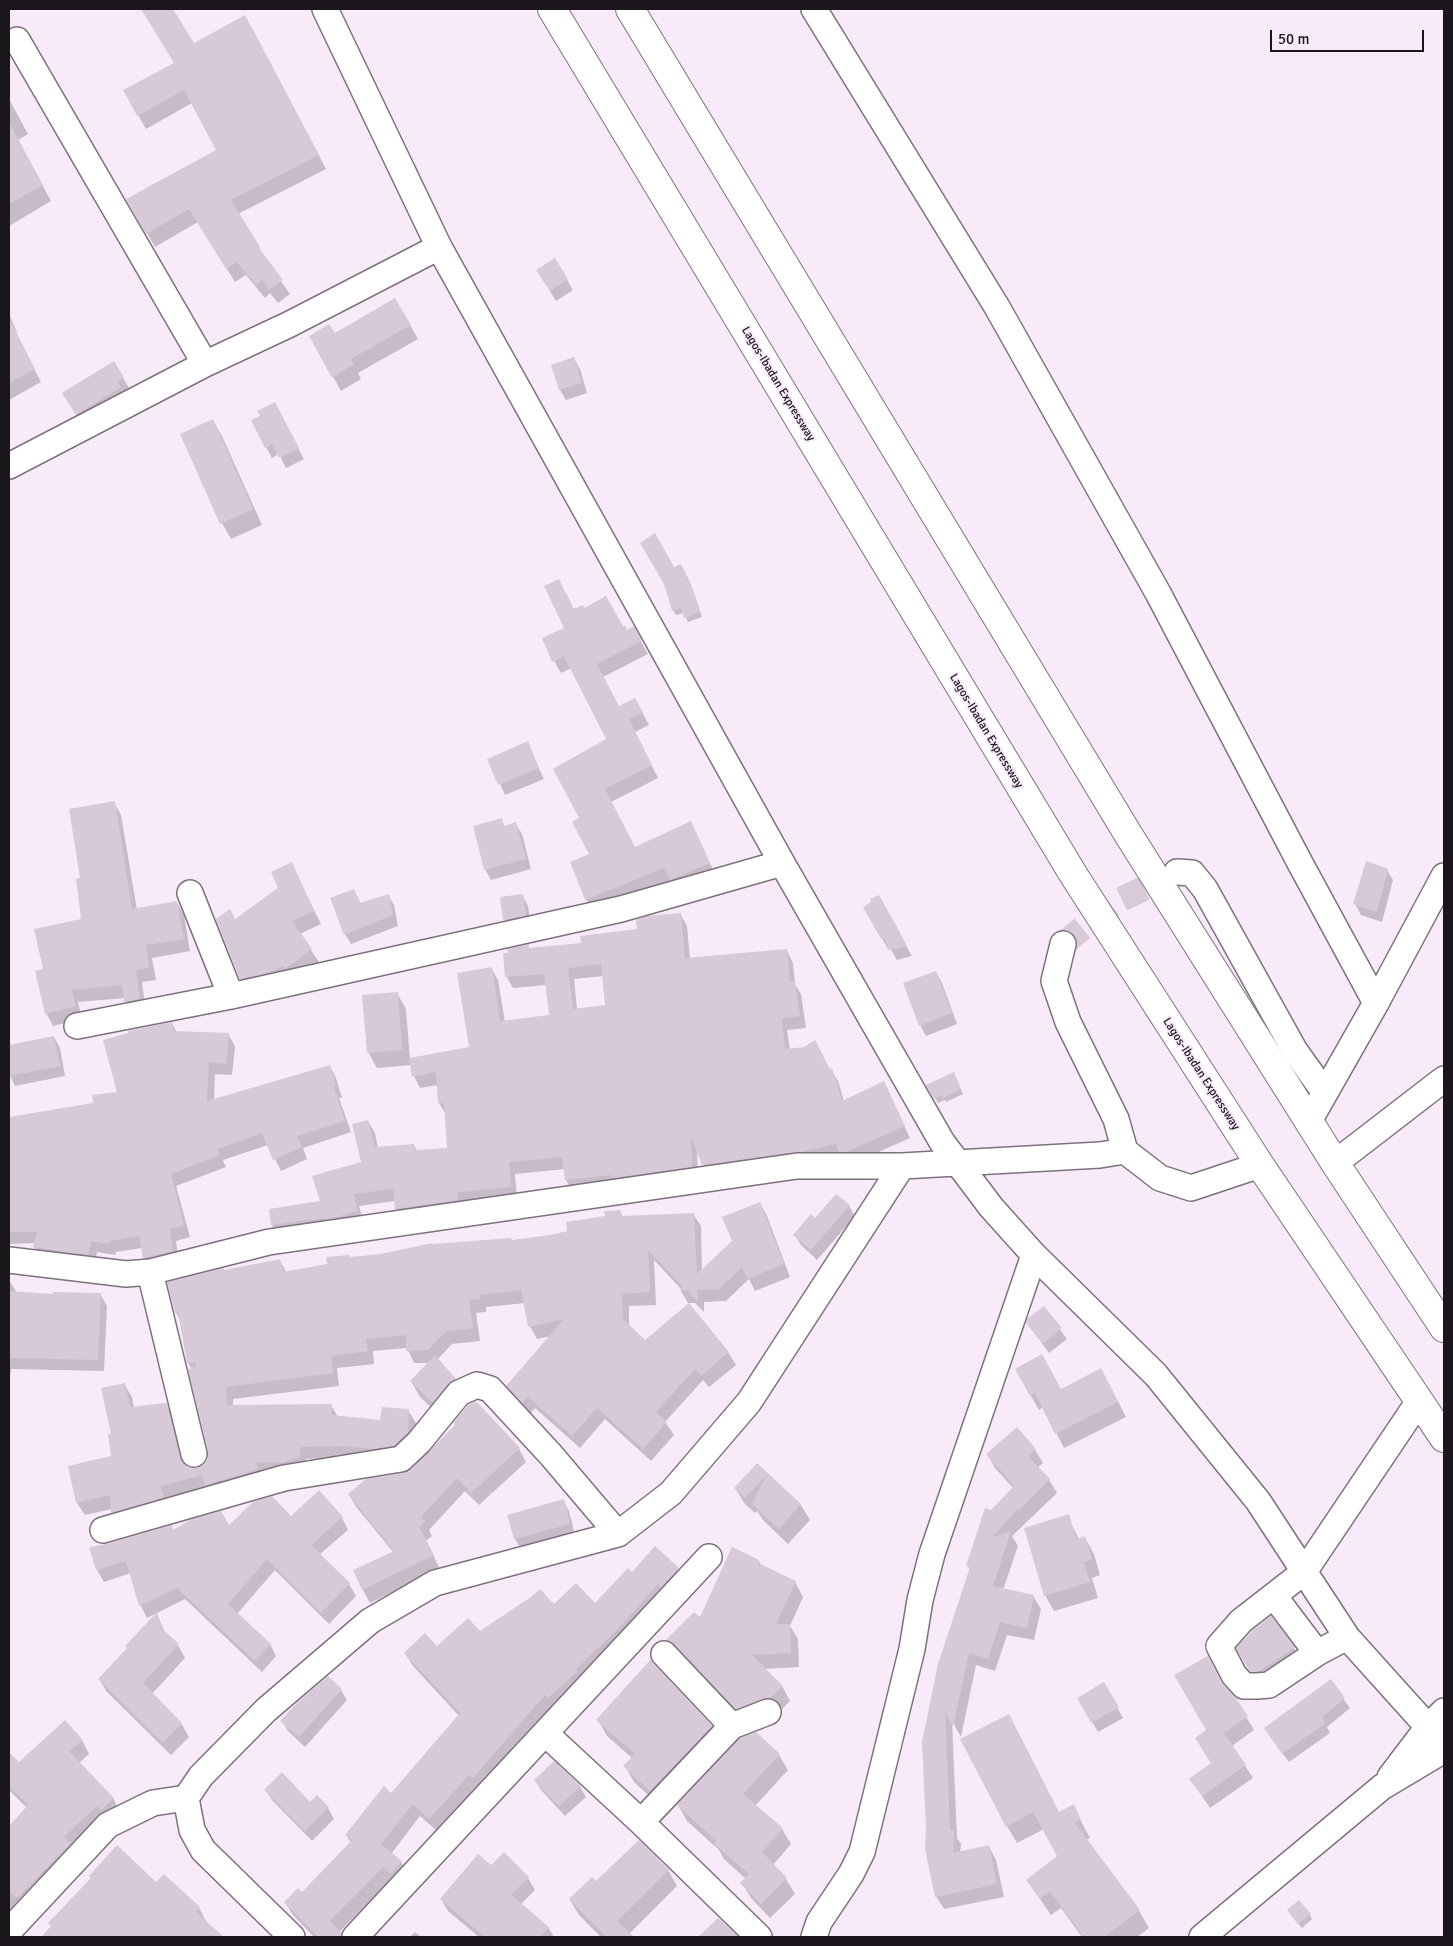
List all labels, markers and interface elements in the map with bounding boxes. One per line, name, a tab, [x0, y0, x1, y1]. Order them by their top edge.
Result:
scale bar	[1273, 20, 1427, 52]
text: 50 m	[1278, 30, 1309, 48]
street label: Lagos-Ibadan Expressway	[738, 324, 818, 444]
street label: Lagos-Ibadan Expressway	[946, 671, 1026, 791]
street label: Lagos-Ibadan Expressway	[1159, 1015, 1243, 1133]

